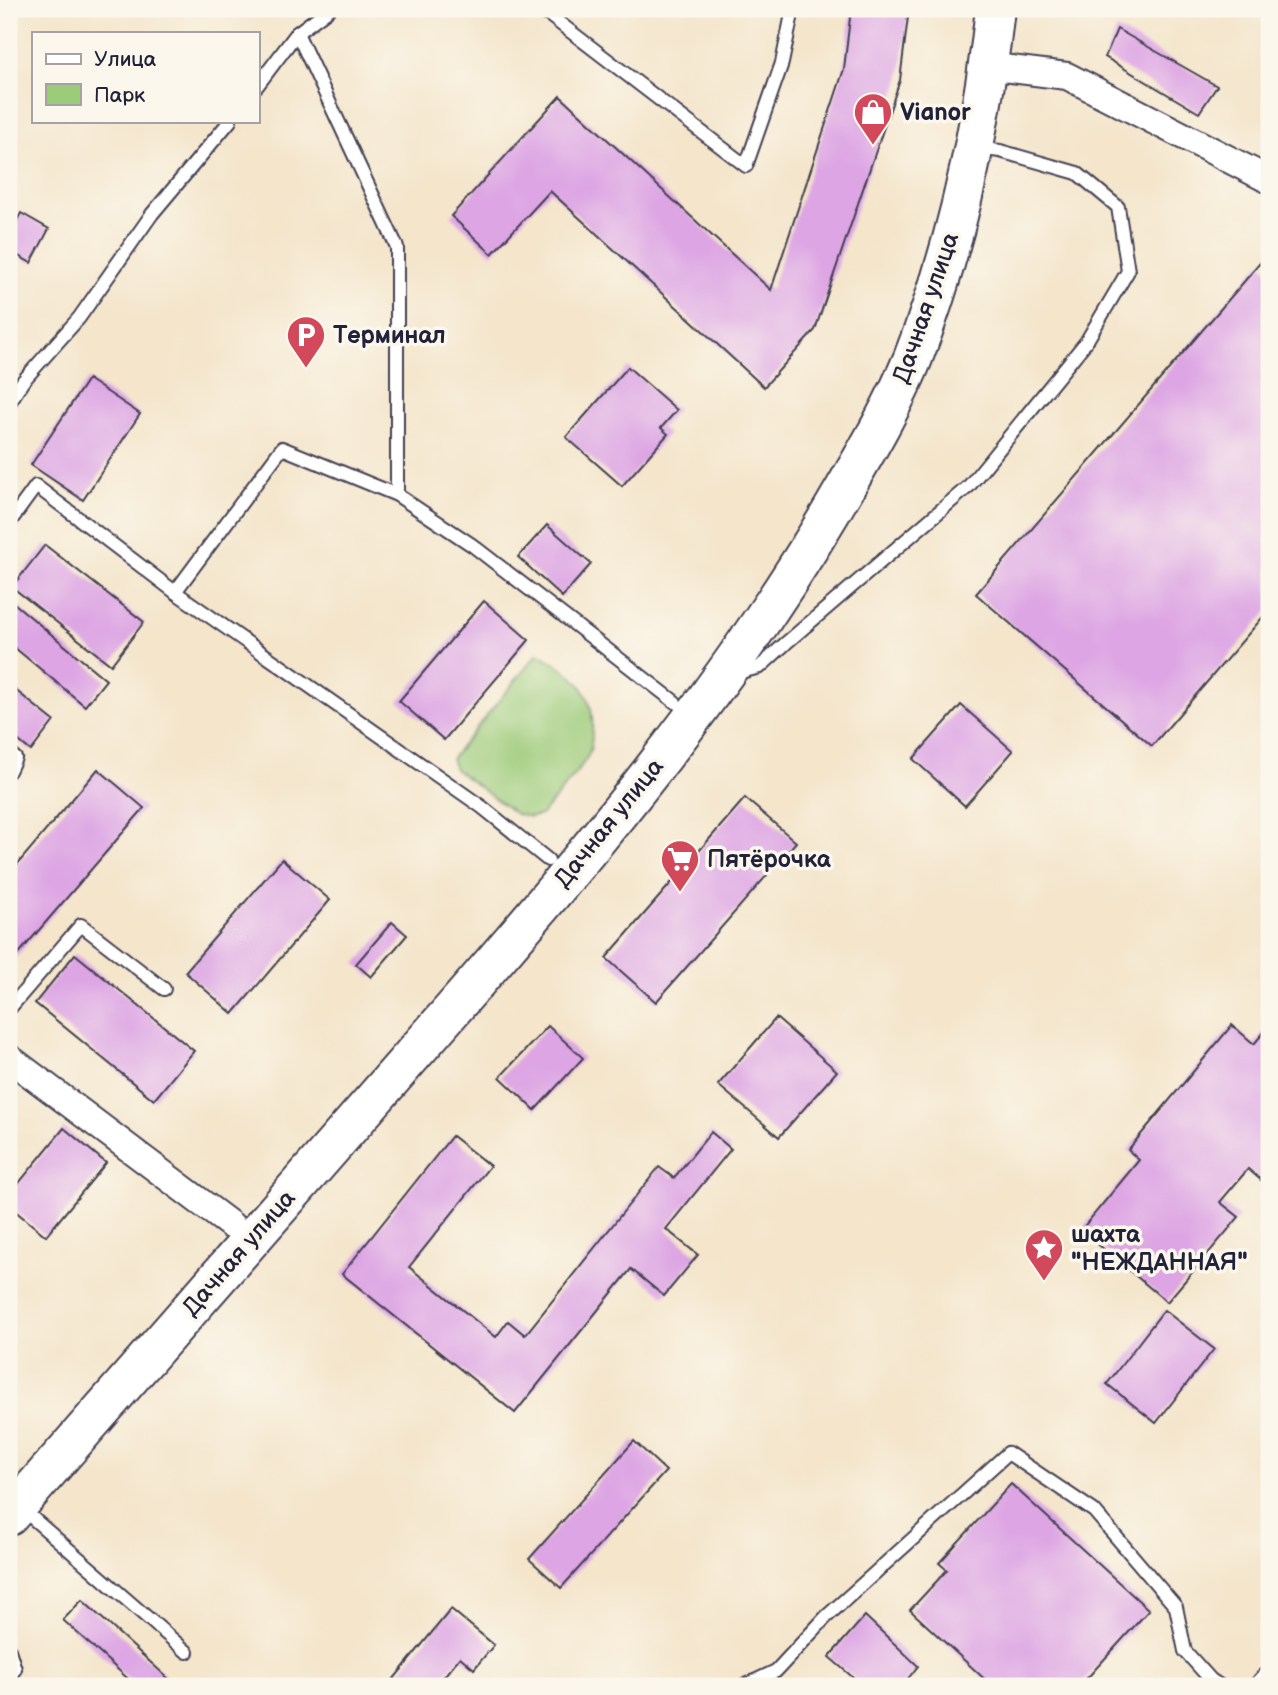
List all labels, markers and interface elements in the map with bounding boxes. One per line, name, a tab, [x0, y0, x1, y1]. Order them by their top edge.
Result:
legend	[32, 32, 259, 122]
text: Улица	[94, 47, 157, 72]
text: Парк	[94, 83, 145, 108]
shop icon: Vianor	[852, 91, 894, 146]
place label: Vianor	[900, 98, 971, 127]
street label: Дачная улица	[887, 229, 965, 387]
parking icon: Терминал	[285, 314, 327, 369]
place label: Терминал	[333, 321, 446, 350]
street label: Дачная улица	[548, 753, 670, 893]
supermarket icon: Пятёрочка	[659, 838, 701, 893]
place label: Пятёрочка	[707, 845, 832, 874]
street label: Дачная улица	[176, 1184, 302, 1322]
place label: шахта "НЕЖДАННАЯ"	[1071, 1220, 1248, 1277]
place icon: шахта "НЕЖДАННАЯ"	[1023, 1227, 1065, 1282]

